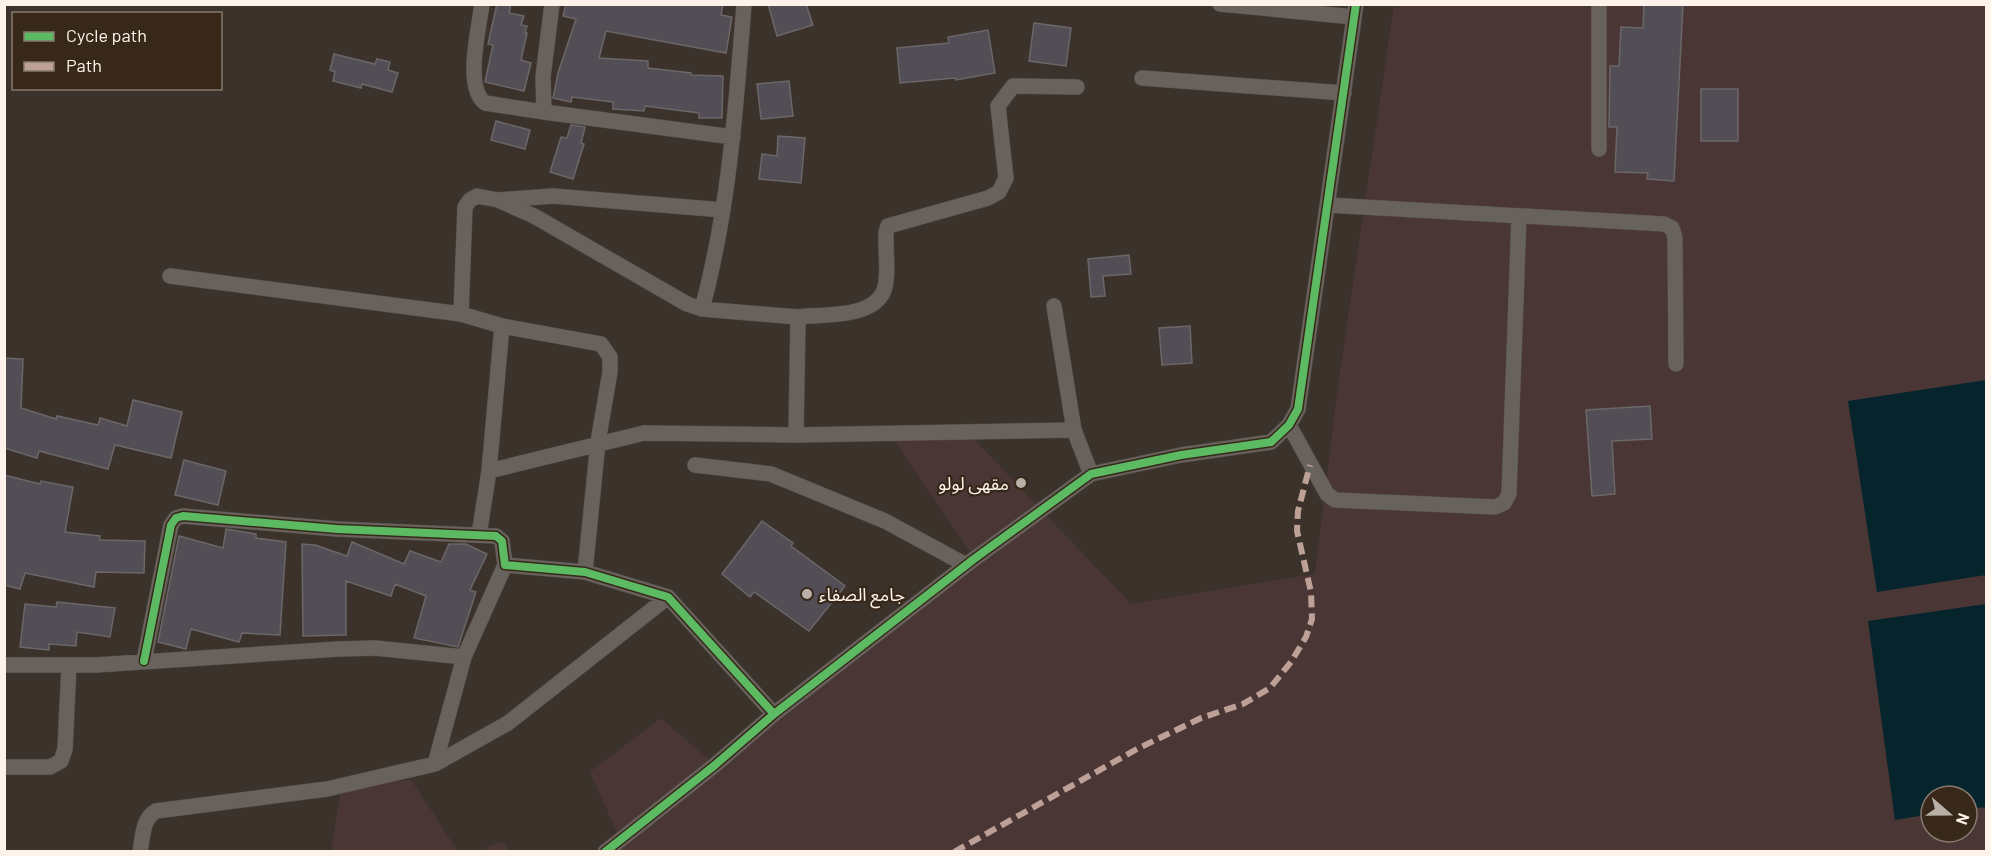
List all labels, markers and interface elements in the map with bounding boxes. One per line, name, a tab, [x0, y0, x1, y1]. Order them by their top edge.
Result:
legend	[12, 12, 222, 90]
text: Cycle path	[66, 24, 147, 46]
text: Path	[66, 54, 102, 76]
place label: مقهى لولو	[938, 472, 1009, 495]
marker: مقهى لولو	[1014, 476, 1028, 490]
place label: جامع الصفاء	[819, 583, 905, 609]
marker: جامع الصفاء	[800, 587, 814, 601]
north arrow	[1919, 784, 1979, 844]
text: N	[1953, 811, 1974, 828]

